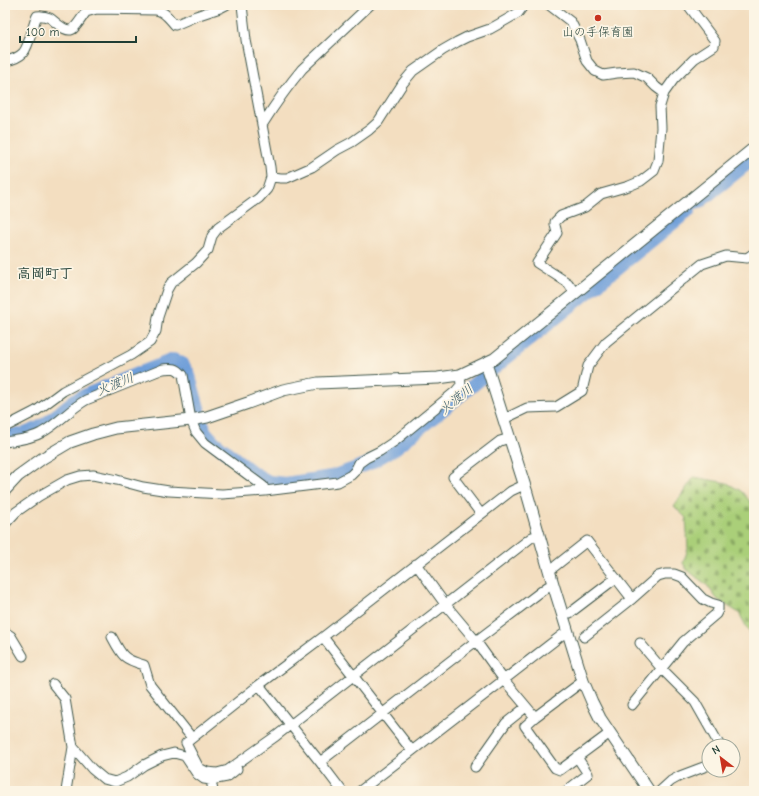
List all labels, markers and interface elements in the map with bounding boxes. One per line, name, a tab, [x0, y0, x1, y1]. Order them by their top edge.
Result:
marker: 山の手保育園	[593, 13, 603, 23]
scale bar	[20, 18, 136, 44]
text: 100 m	[26, 25, 59, 39]
place label: 山の手保育園	[562, 25, 634, 39]
district label: 高岡町丁	[17, 265, 73, 282]
water label: 火渡川	[94, 370, 136, 398]
water label: 火渡川	[436, 381, 476, 417]
north arrow	[701, 738, 741, 778]
text: N	[710, 742, 723, 757]

